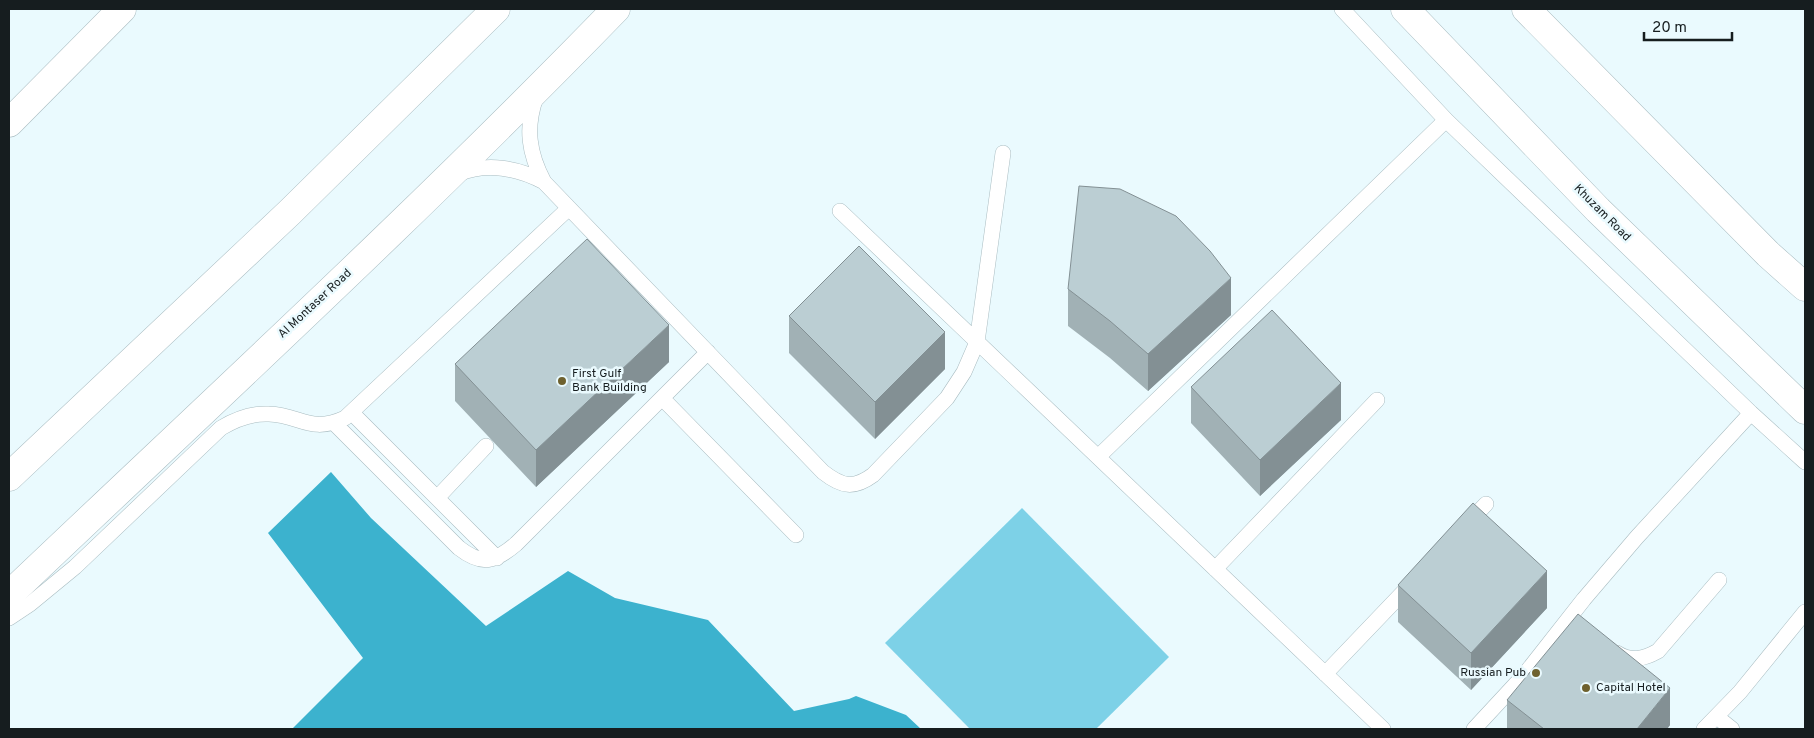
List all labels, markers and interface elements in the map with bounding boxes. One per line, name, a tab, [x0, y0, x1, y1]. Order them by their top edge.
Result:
scale bar	[1644, 10, 1732, 42]
text: 20 m	[1652, 19, 1687, 38]
street label: Khuzam Road	[1570, 181, 1634, 245]
street label: Al Montaser Road	[275, 266, 355, 342]
place label: First Gulf Bank Building	[572, 366, 647, 396]
marker: First Gulf Bank Building	[556, 375, 568, 387]
place label: Russian Pub	[1460, 665, 1526, 681]
marker: Russian Pub	[1530, 667, 1542, 679]
place label: Capital Hotel	[1596, 680, 1666, 696]
marker: Capital Hotel	[1580, 682, 1592, 694]

